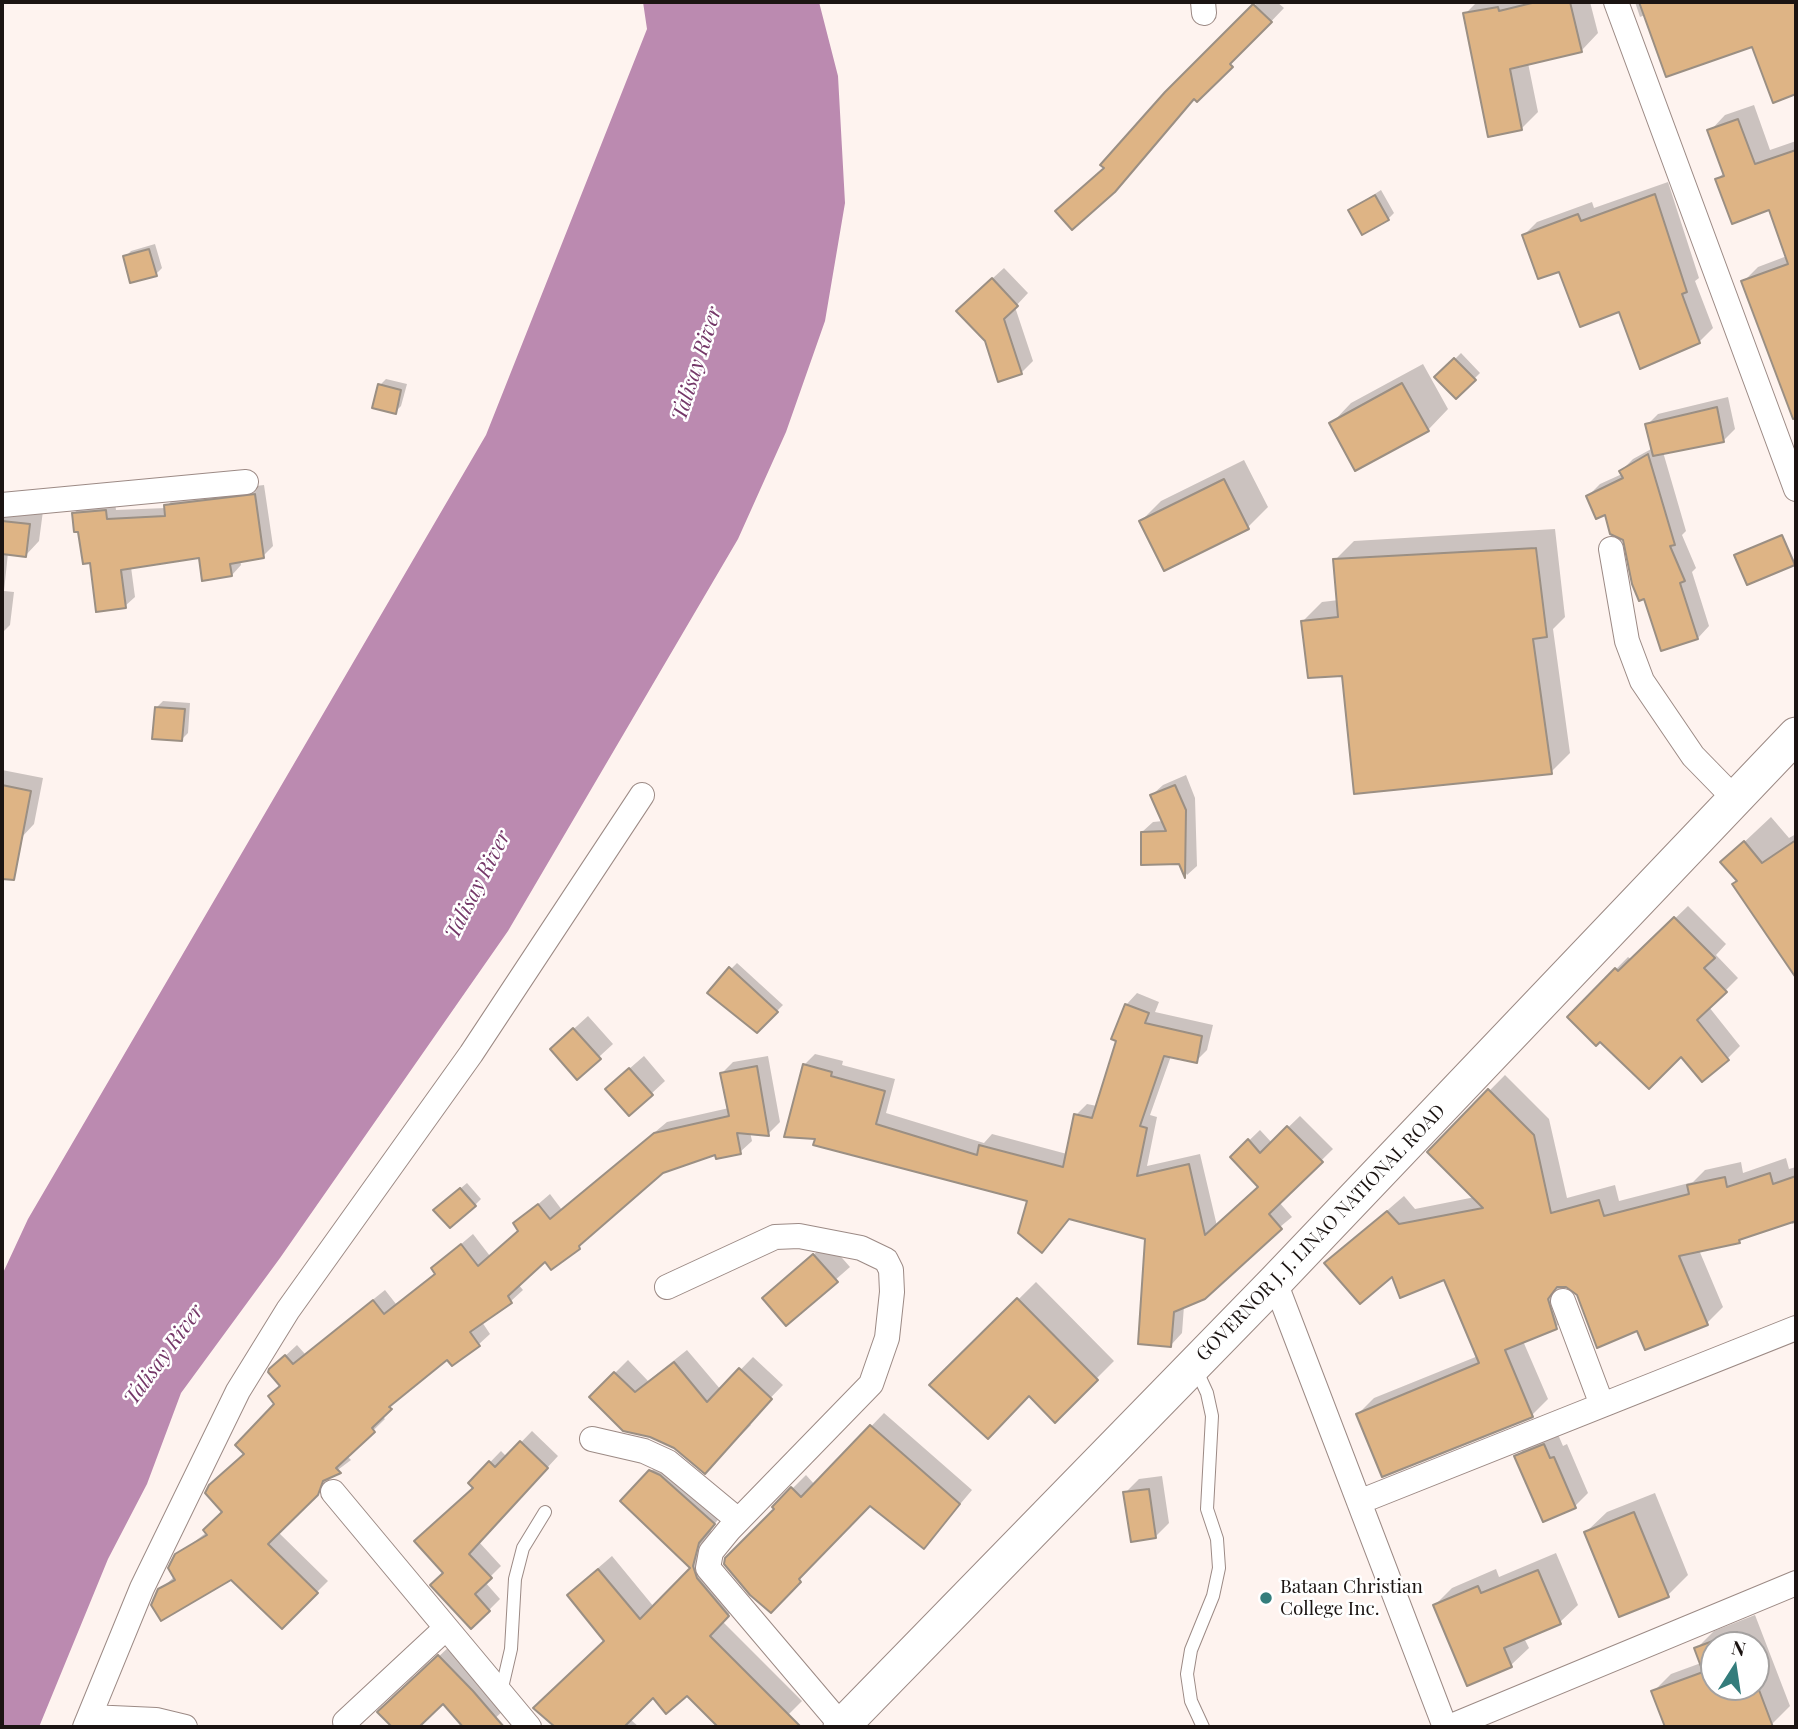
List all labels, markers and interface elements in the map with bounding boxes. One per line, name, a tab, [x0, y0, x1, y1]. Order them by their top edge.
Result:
water label: Talisay River	[667, 304, 727, 424]
water label: Talisay River	[440, 827, 516, 943]
street label: GOVERNOR J. J. LINAO NATIONAL ROAD	[1192, 1100, 1450, 1366]
water label: Talisay River	[119, 1300, 209, 1410]
place label: Bataan Christian College Inc.	[1280, 1576, 1423, 1620]
marker: Bataan Christian College Inc.	[1258, 1590, 1274, 1606]
north arrow	[1700, 1631, 1770, 1701]
text: N	[1730, 1633, 1748, 1662]

